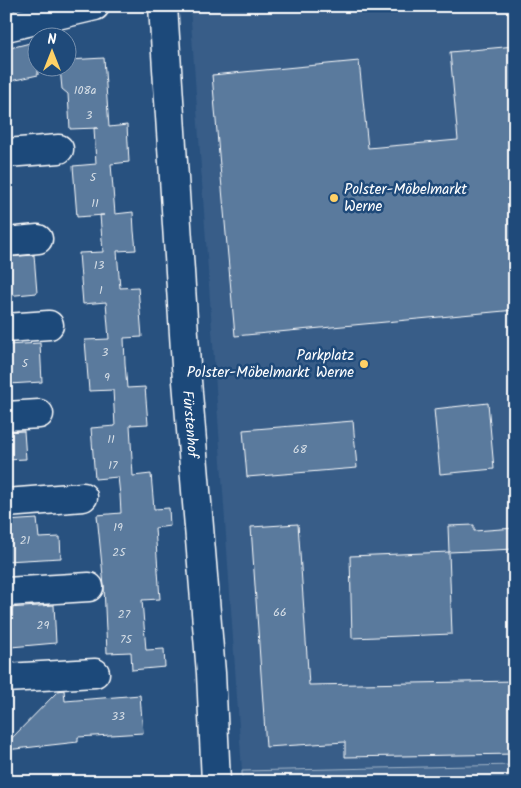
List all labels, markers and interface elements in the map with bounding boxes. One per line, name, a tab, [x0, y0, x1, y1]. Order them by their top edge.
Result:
north arrow	[28, 28, 78, 78]
text: N	[48, 29, 57, 51]
house number: 108a	[74, 81, 97, 100]
house number: 3	[86, 106, 93, 125]
house number: 5	[90, 168, 98, 187]
place label: Polster-Möbelmarkt Werne	[344, 178, 467, 219]
marker: Polster-Möbelmarkt Werne	[328, 192, 340, 204]
house number: 11	[91, 194, 99, 213]
house number: 13	[94, 256, 104, 275]
house number: 1	[99, 281, 103, 300]
house number: 3	[102, 343, 109, 362]
place label: Parkplatz Polster-Möbelmarkt Werne	[187, 344, 354, 385]
house number: 5	[22, 354, 30, 373]
marker: Parkplatz Polster-Möbelmarkt Werne	[358, 358, 370, 370]
house number: 9	[104, 368, 110, 387]
street label: Fürstenhof	[175, 390, 204, 460]
house number: 11	[107, 430, 115, 449]
house number: 68	[293, 440, 308, 459]
house number: 17	[108, 456, 118, 475]
house number: 19	[113, 518, 123, 537]
house number: 21	[20, 531, 31, 550]
house number: 25	[112, 543, 127, 562]
house number: 66	[273, 603, 287, 622]
house number: 27	[118, 605, 131, 624]
house number: 29	[37, 616, 50, 635]
house number: 75	[120, 630, 134, 649]
house number: 33	[111, 707, 125, 726]

